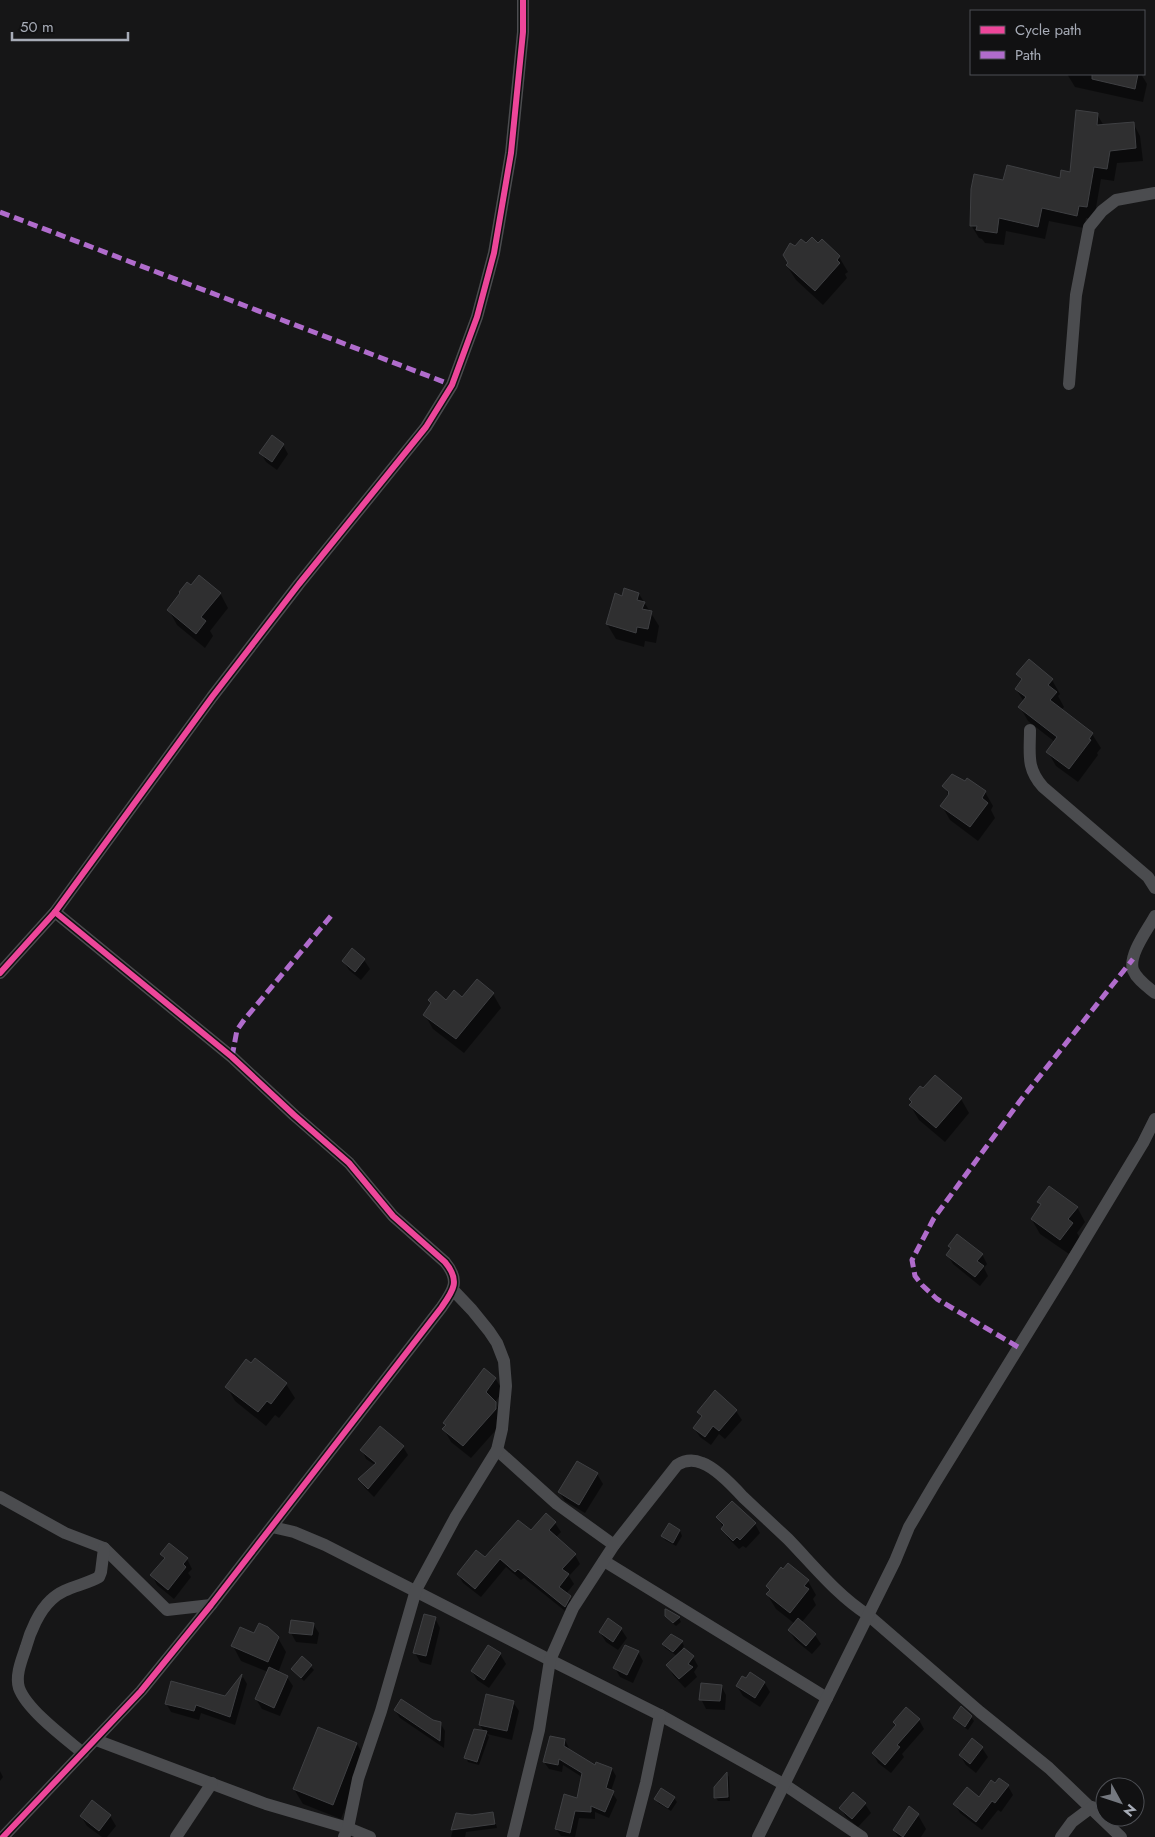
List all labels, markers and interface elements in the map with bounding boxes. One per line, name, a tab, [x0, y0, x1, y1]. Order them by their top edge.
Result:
scale bar	[12, 10, 129, 42]
legend	[970, 10, 1145, 75]
text: 50 m	[20, 16, 54, 38]
text: Cycle path	[1015, 19, 1082, 41]
text: Path	[1015, 44, 1041, 66]
north arrow	[1095, 1777, 1145, 1827]
text: N	[1119, 1800, 1141, 1821]

